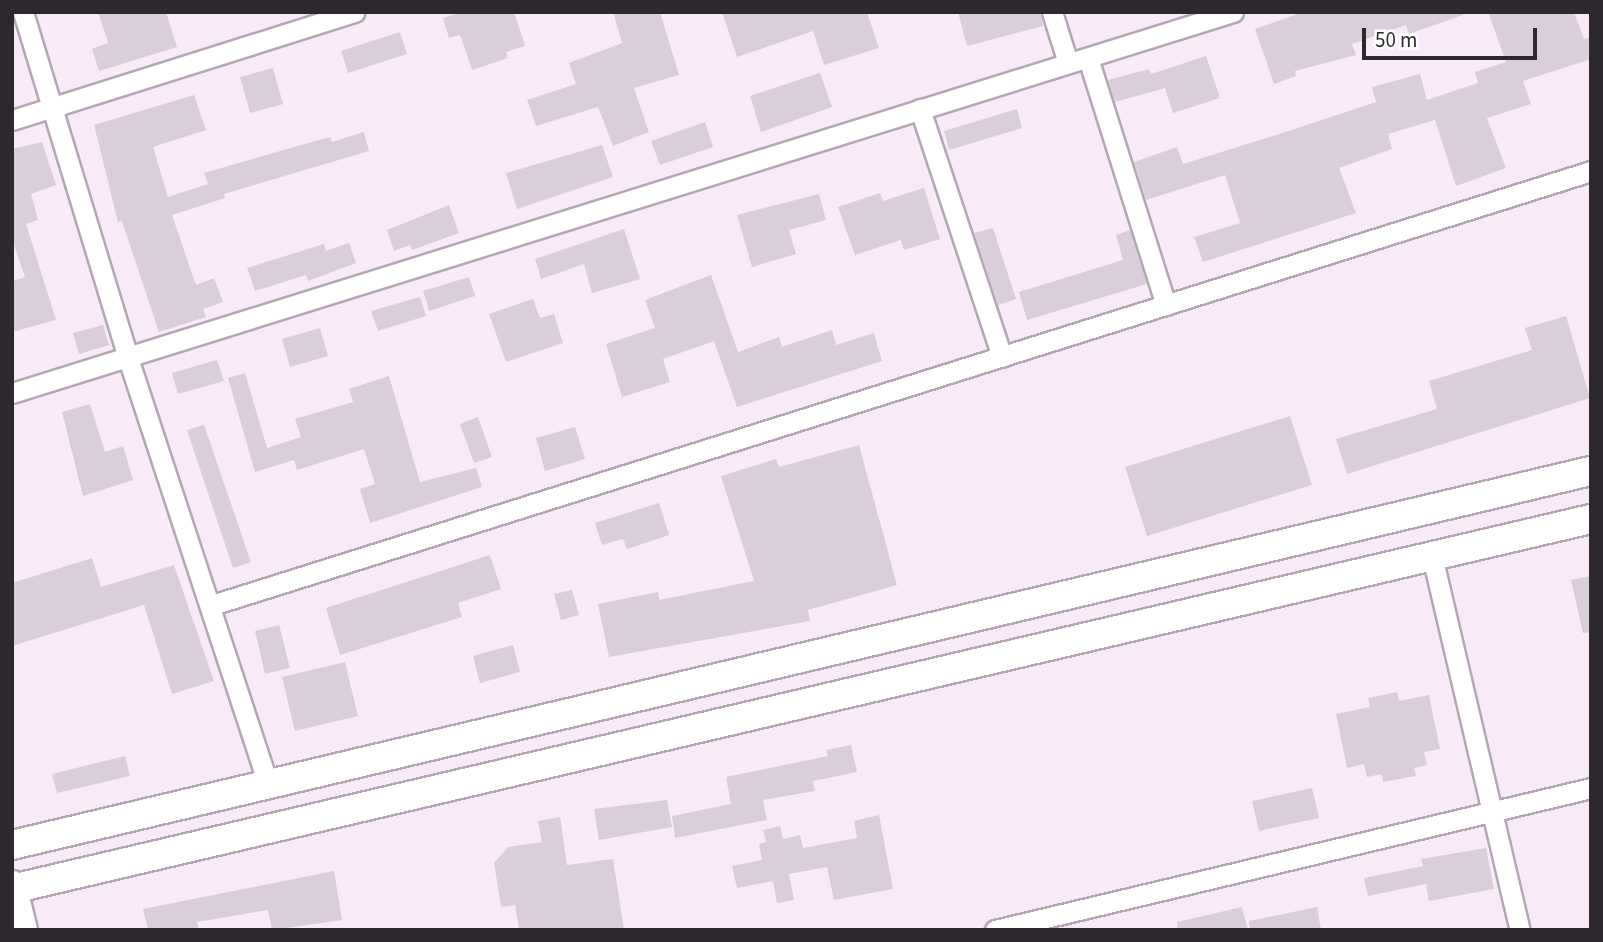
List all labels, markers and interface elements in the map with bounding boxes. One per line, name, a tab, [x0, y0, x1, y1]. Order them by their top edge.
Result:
scale bar	[1365, 14, 1540, 58]
text: 50 m	[1375, 25, 1417, 55]

